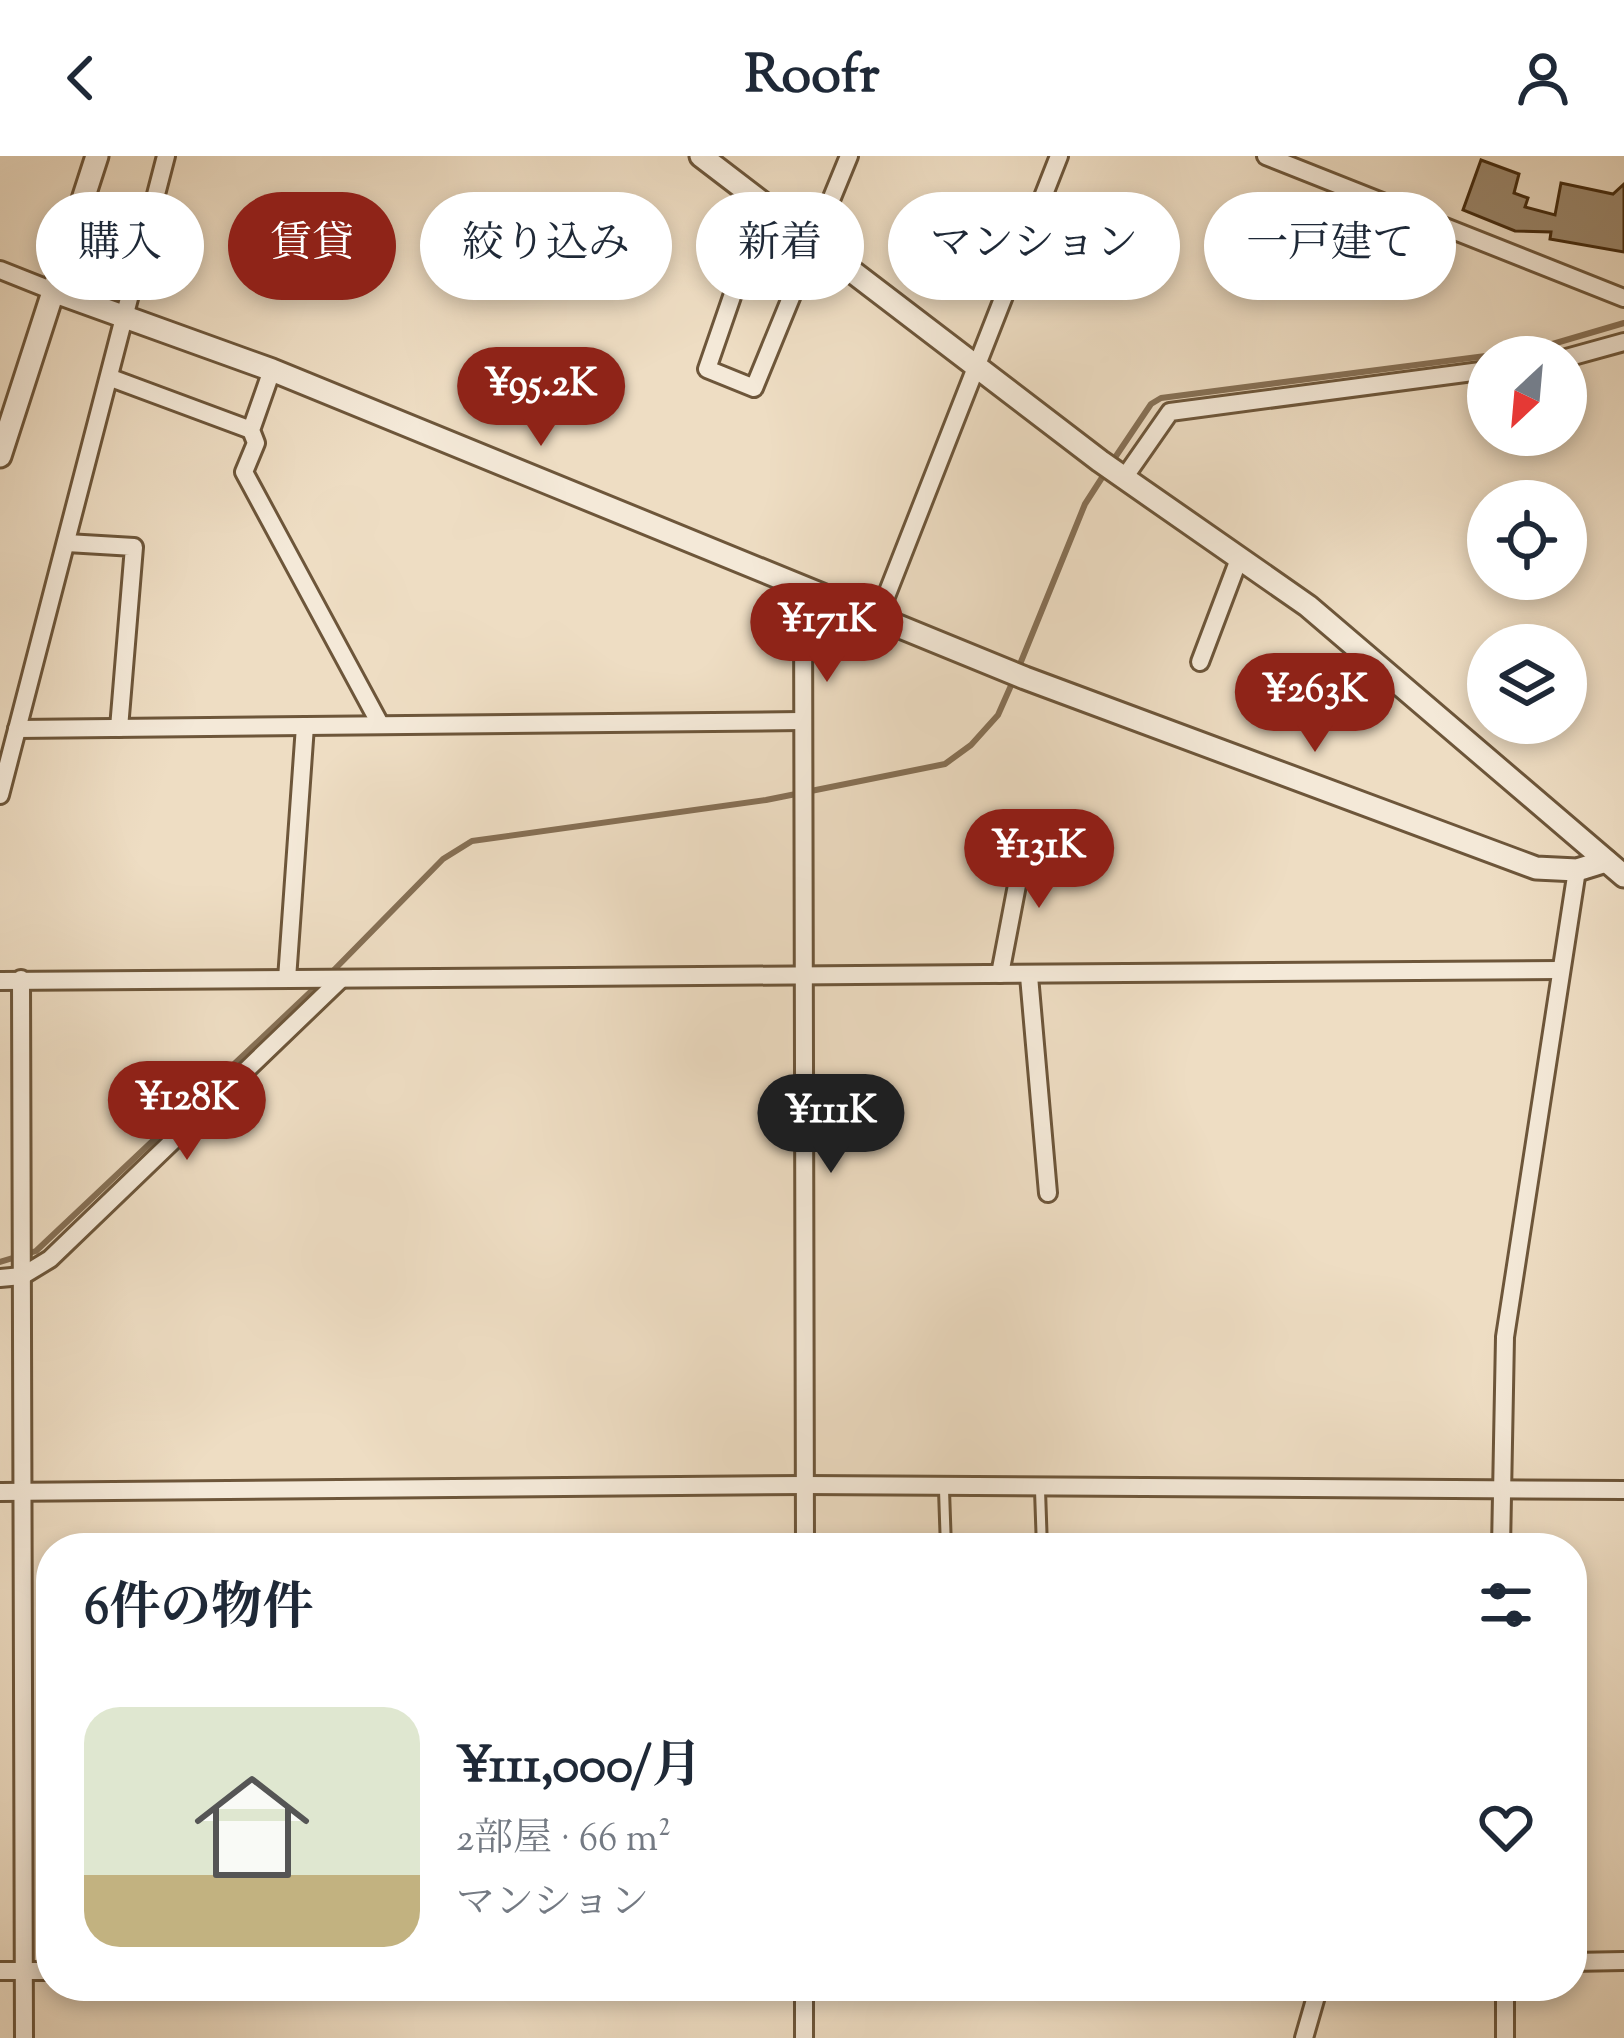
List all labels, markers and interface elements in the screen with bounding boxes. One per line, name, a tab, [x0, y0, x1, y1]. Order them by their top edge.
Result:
text: Roofr	[744, 39, 880, 117]
icon: back	[48, 45, 114, 111]
icon: person	[1510, 45, 1576, 111]
chip: 購入	[36, 192, 204, 300]
chip: 賃貸	[228, 192, 396, 300]
chip: 絞り込み	[420, 192, 672, 300]
chip: 新着	[696, 192, 864, 300]
chip: マンション	[888, 192, 1180, 300]
chip: 一戸建て	[1204, 192, 1456, 300]
north arrow	[1467, 336, 1587, 456]
map controls	[1467, 336, 1587, 744]
pin: ¥95.2K	[443, 347, 639, 449]
text: ¥95.2K	[484, 358, 598, 414]
button: locate	[1467, 480, 1587, 600]
pin: ¥171K	[743, 583, 911, 685]
text: ¥171K	[777, 594, 877, 650]
button: layers	[1467, 624, 1587, 744]
pin: ¥263K	[1231, 653, 1399, 755]
text: ¥263K	[1262, 664, 1368, 720]
pin: ¥131K	[955, 809, 1123, 911]
text: ¥131K	[991, 820, 1087, 876]
pin: ¥128K	[103, 1061, 271, 1163]
text: ¥128K	[135, 1072, 239, 1128]
pin: ¥111K	[747, 1074, 915, 1176]
text: ¥111K	[784, 1085, 878, 1141]
icon: filters	[1473, 1572, 1539, 1638]
text: 6件の物件	[84, 1574, 313, 1647]
text: ¥111,000/月	[456, 1732, 703, 1805]
icon: home	[180, 1755, 324, 1899]
icon: heart	[1473, 1794, 1539, 1860]
text: 2部屋 · 66 m²	[456, 1813, 671, 1869]
text: マンション	[456, 1877, 649, 1933]

